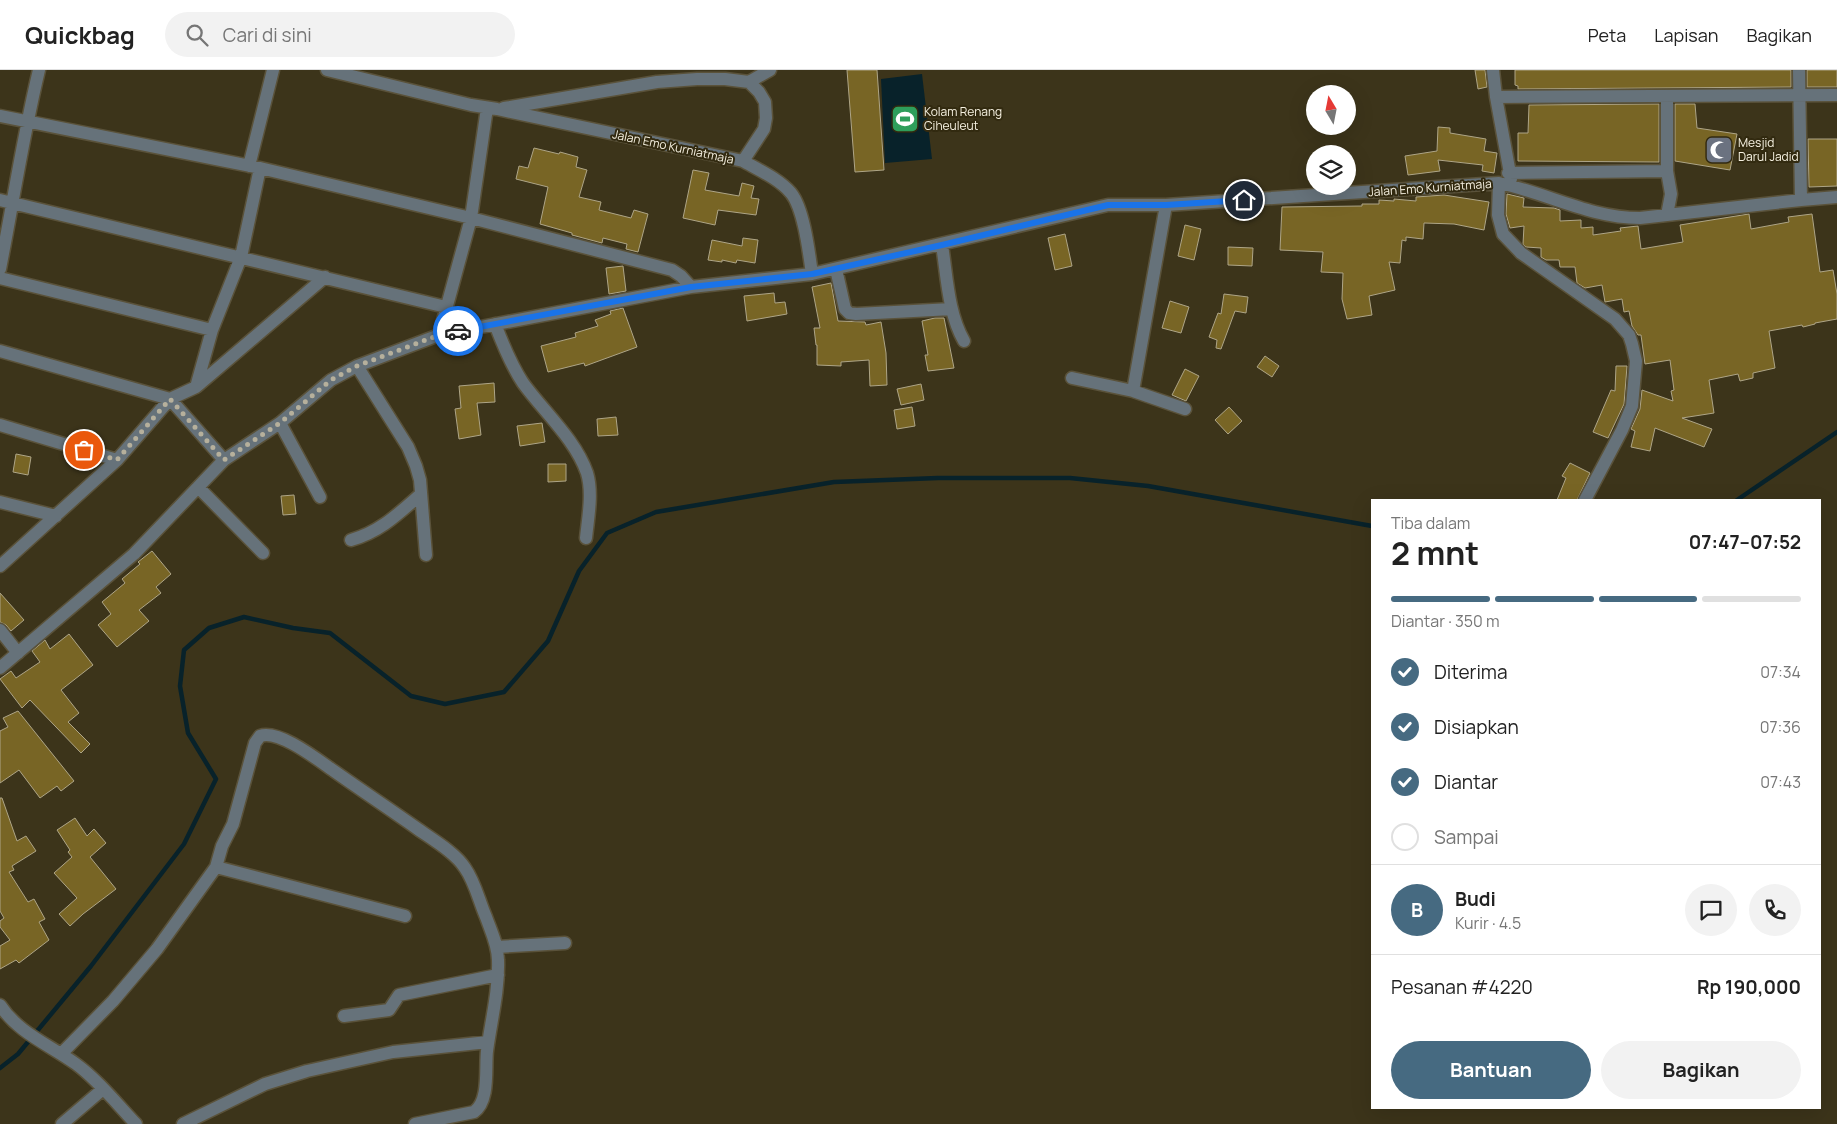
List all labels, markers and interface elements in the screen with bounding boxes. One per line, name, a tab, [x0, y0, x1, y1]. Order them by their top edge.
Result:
search box	[165, 12, 515, 57]
text: Quickbag	[25, 18, 135, 51]
icon: search	[183, 21, 211, 49]
text: Cari di sini	[223, 22, 312, 48]
text: Peta	[1588, 23, 1626, 47]
text: Lapisan	[1654, 23, 1718, 47]
text: Bagikan	[1746, 23, 1812, 47]
north arrow	[1306, 85, 1356, 135]
map controls	[1306, 85, 1356, 195]
place label: Kolam Renang Ciheuleut	[924, 103, 1002, 134]
sports icon: Kolam Renang Ciheuleut	[890, 104, 920, 134]
street label: Jalan Emo Kurniatmaja	[611, 125, 735, 168]
place label: Mesjid Darul Jadid	[1738, 134, 1799, 165]
mosque icon: Mesjid Darul Jadid	[1704, 135, 1734, 165]
button: layers	[1306, 145, 1356, 195]
street label: Jalan Emo Kurniatmaja	[1368, 175, 1492, 200]
pin	[1223, 179, 1265, 221]
icon: home	[1230, 186, 1258, 214]
courier	[433, 306, 483, 356]
icon: car	[444, 317, 472, 345]
pin	[63, 429, 105, 471]
icon: bag	[70, 436, 98, 464]
text: Tiba dalam	[1391, 512, 1470, 534]
text: 07:47–07:52	[1689, 529, 1801, 555]
text: 2 mnt	[1391, 531, 1479, 575]
text: Diantar · 350 m	[1391, 610, 1500, 632]
icon: check	[1391, 658, 1419, 686]
text: Diterima	[1434, 659, 1507, 685]
text: 07:34	[1760, 661, 1801, 683]
icon: check	[1391, 713, 1419, 741]
text: Disiapkan	[1434, 714, 1519, 740]
text: 07:36	[1760, 716, 1801, 738]
icon: check	[1391, 768, 1419, 796]
text: Diantar	[1434, 769, 1498, 795]
text: 07:43	[1760, 771, 1801, 793]
text: Sampai	[1434, 824, 1499, 850]
button: chat	[1685, 884, 1737, 936]
button: phone	[1749, 884, 1801, 936]
text: Budi	[1455, 886, 1496, 912]
text: B	[1411, 897, 1423, 923]
text: Kurir · 4.5	[1455, 912, 1521, 934]
text: Pesanan #4220	[1391, 974, 1533, 1000]
text: Rp 190,000	[1697, 974, 1801, 1000]
button: Bantuan	[1391, 1041, 1591, 1099]
button: Bagikan	[1601, 1041, 1801, 1099]

